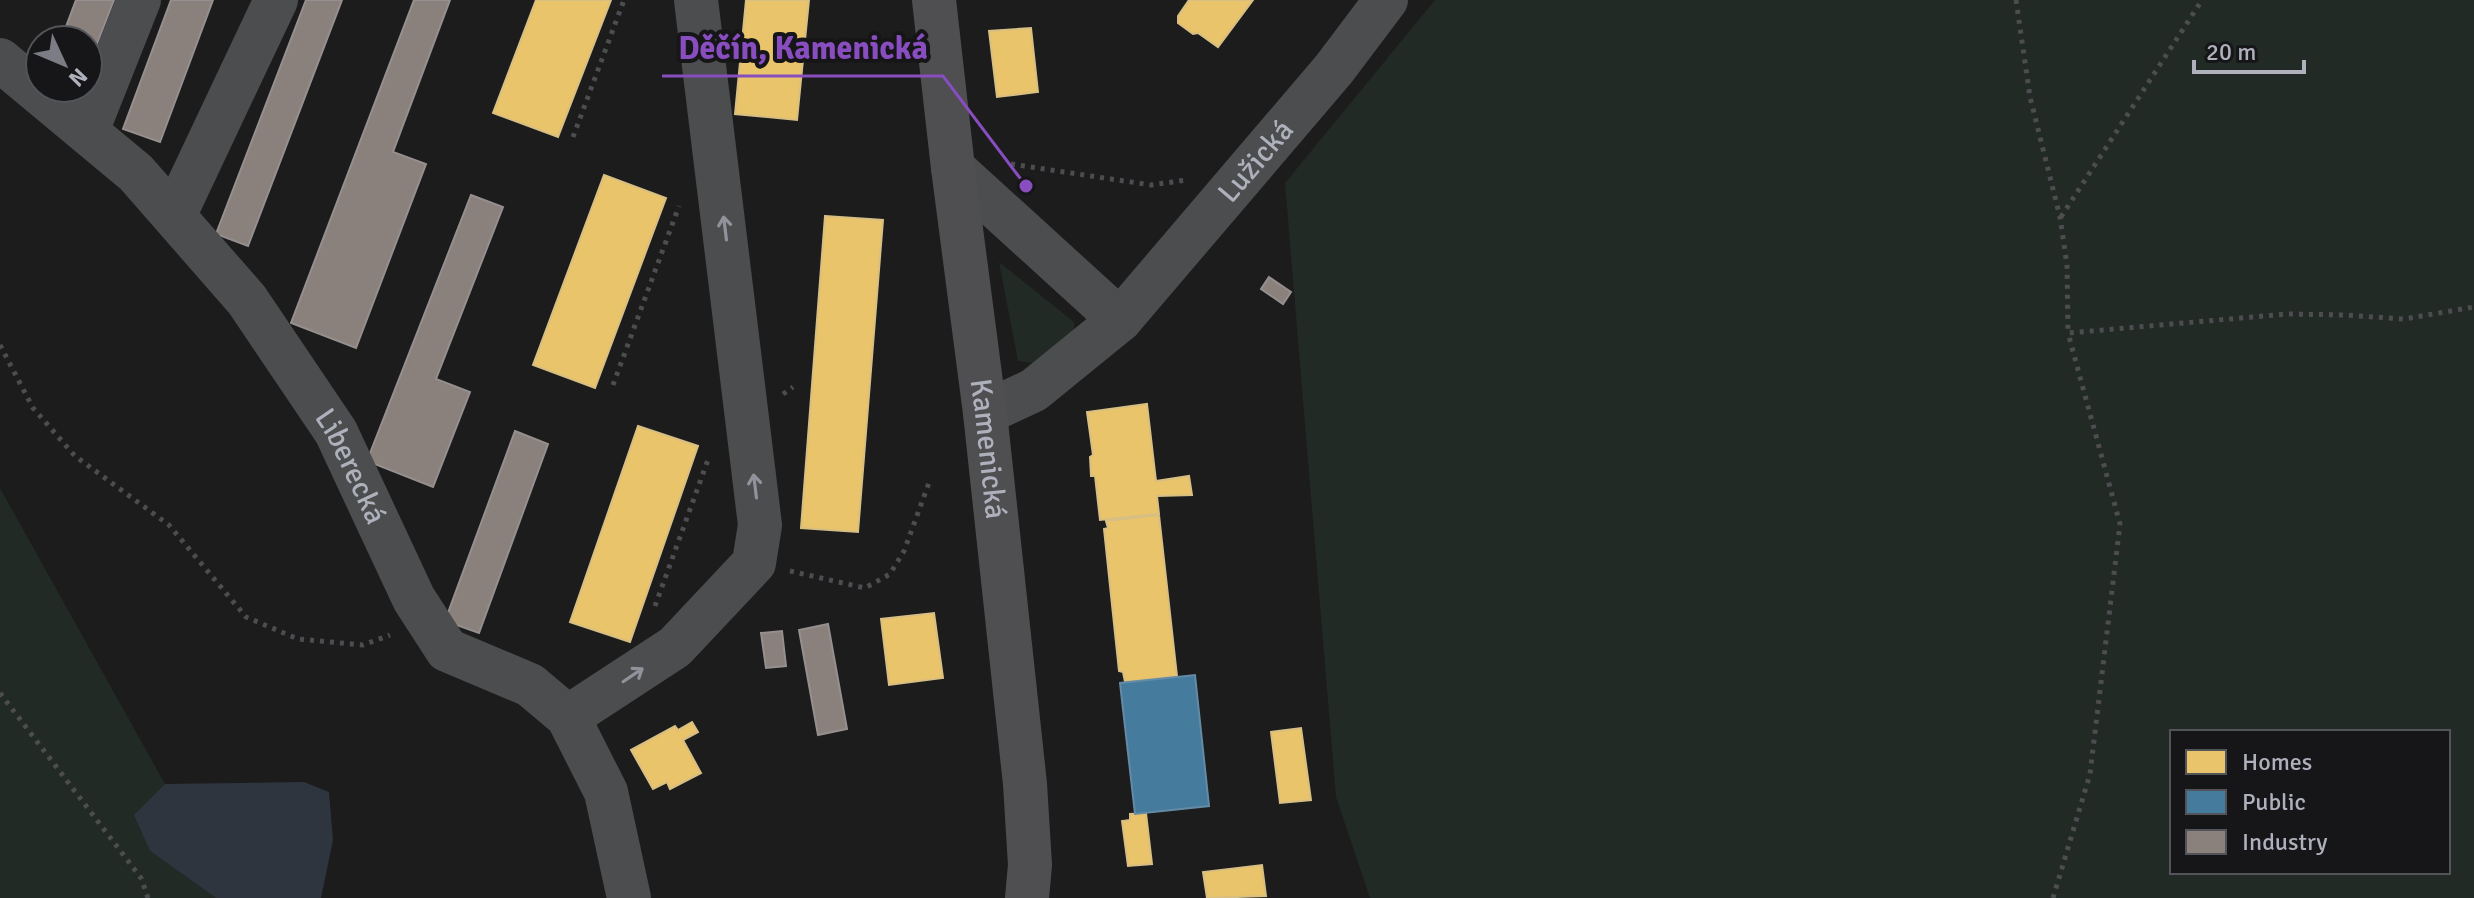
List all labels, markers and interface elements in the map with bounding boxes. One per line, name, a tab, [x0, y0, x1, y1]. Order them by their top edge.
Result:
callout: Děčín, Kamenická	[662, 20, 943, 76]
north arrow	[24, 24, 104, 104]
scale bar	[2194, 24, 2304, 74]
text: Děčín, Kamenická	[678, 29, 928, 68]
text: 20 m	[2206, 37, 2256, 67]
text: N	[63, 63, 93, 92]
street label: Lužická	[1210, 112, 1301, 210]
one-way arrow	[717, 215, 732, 242]
street label: Kamenická	[962, 376, 1015, 521]
street label: Liberecká	[307, 401, 395, 530]
one-way arrow	[748, 473, 763, 500]
one-way arrow	[622, 666, 644, 683]
legend	[2170, 730, 2450, 874]
text: Homes	[2242, 747, 2312, 777]
text: Public	[2242, 787, 2306, 817]
text: Industry	[2242, 827, 2328, 857]

